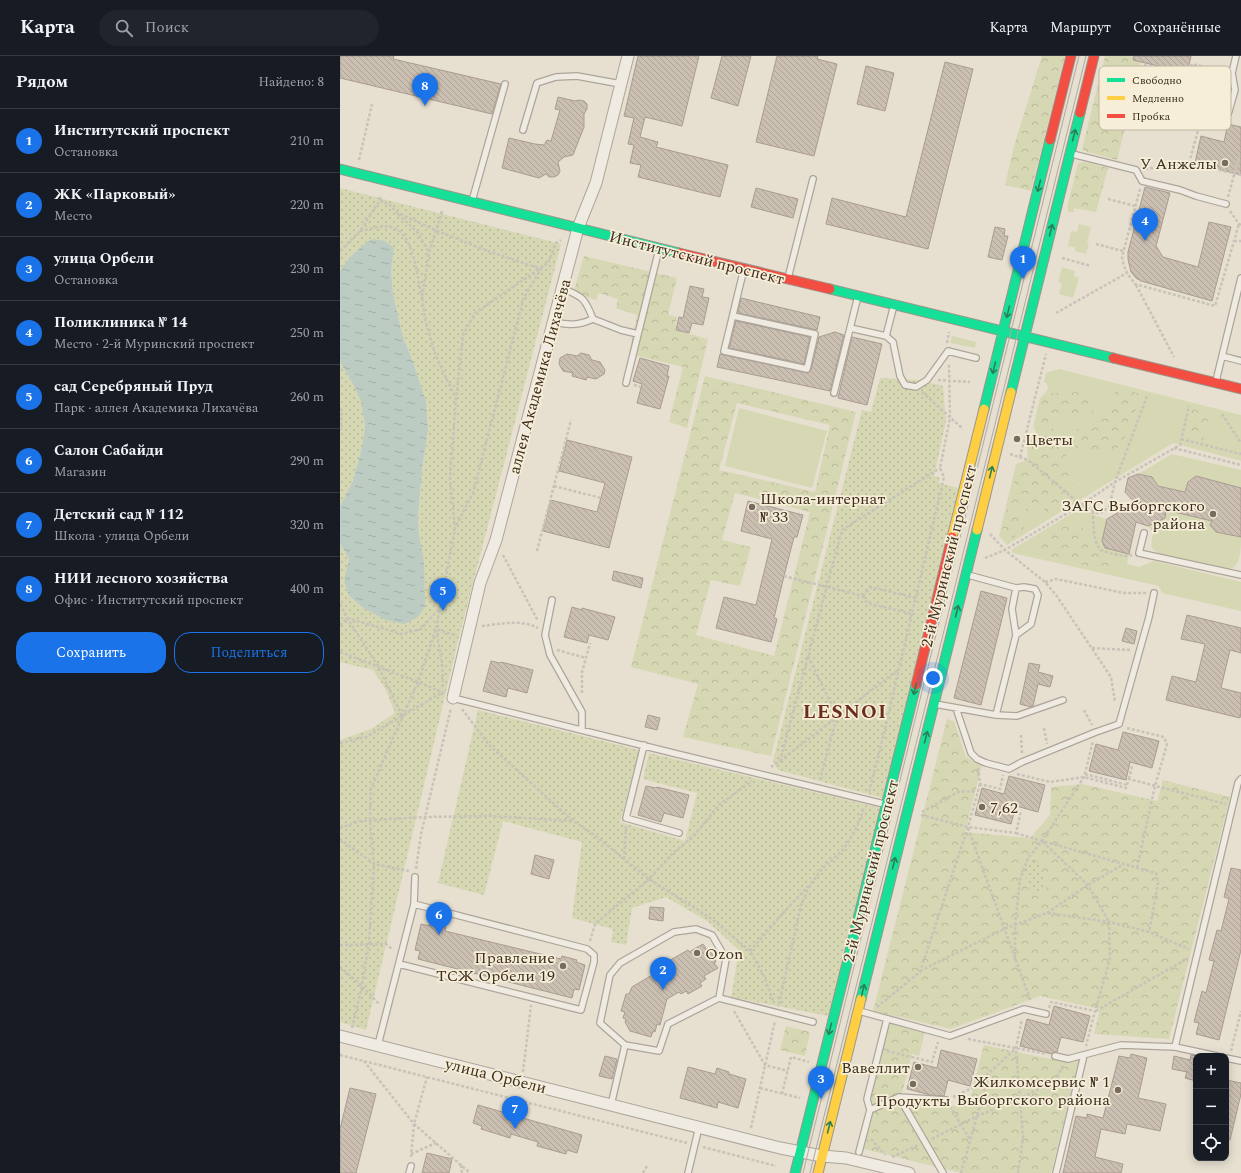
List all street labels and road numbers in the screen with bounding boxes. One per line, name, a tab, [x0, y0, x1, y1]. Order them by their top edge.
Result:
street label: Институтский проспект	[607, 225, 787, 291]
street label: аллея Академика Лихачёва	[502, 276, 578, 477]
street label: 2-й Муринский проспект	[915, 462, 983, 650]
street label: 2-й Муринский проспект	[837, 777, 905, 965]
street label: улица Орбели	[441, 1052, 549, 1100]

